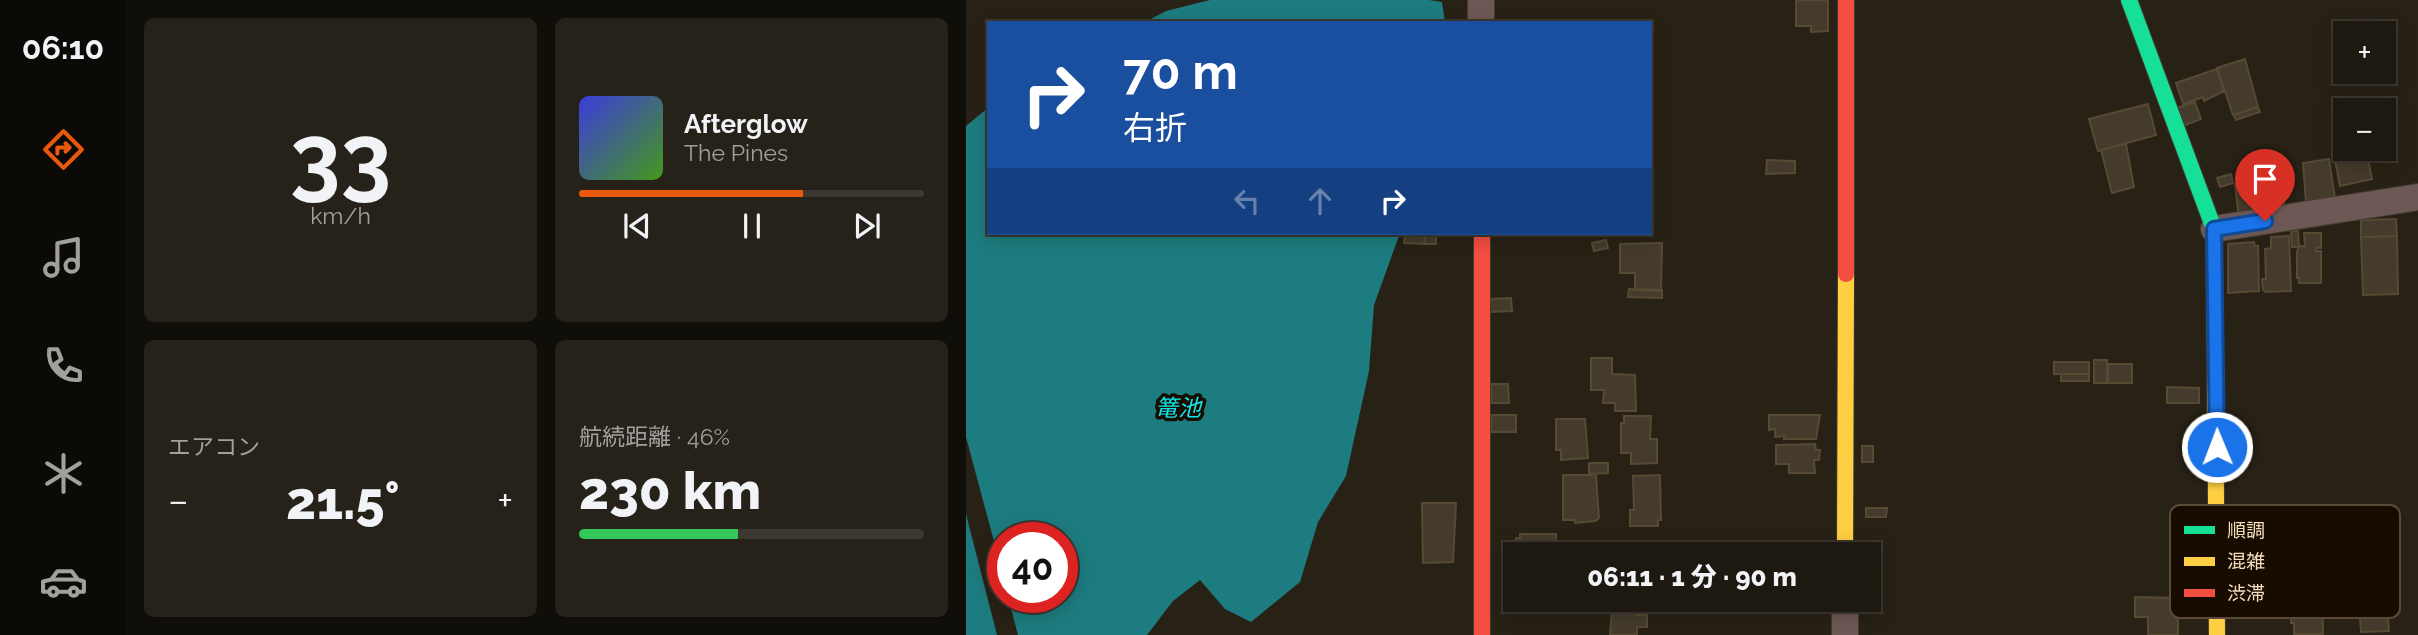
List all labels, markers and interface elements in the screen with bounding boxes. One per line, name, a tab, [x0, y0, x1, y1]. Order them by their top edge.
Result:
map controls	[2333, 21, 2396, 161]
button: +	[2333, 21, 2396, 84]
text: 06:10	[22, 29, 104, 66]
text: 70 m	[1123, 43, 1238, 100]
icon: right	[1008, 49, 1099, 140]
button: −	[2333, 98, 2396, 161]
text: 33	[290, 103, 391, 210]
text: Afterglow	[684, 109, 808, 139]
text: 右折	[1123, 109, 1187, 146]
icon: directions	[39, 125, 88, 174]
text: The Pines	[684, 139, 788, 166]
pin	[2235, 149, 2295, 221]
icon: arrive	[2246, 160, 2284, 198]
icon: left	[1228, 182, 1266, 220]
icon: ahead	[1301, 182, 1339, 220]
icon: right	[1374, 182, 1412, 220]
text: km/h	[310, 202, 371, 229]
icon: previous	[618, 207, 656, 245]
icon: pause	[733, 207, 771, 245]
icon: next	[848, 207, 886, 245]
icon: music	[39, 233, 88, 282]
icon: phone	[39, 341, 88, 390]
water label: 篭池	[1155, 394, 1203, 421]
position arrow	[2180, 410, 2254, 484]
text: 航続距離 · 46%	[579, 423, 730, 450]
text: エアコン	[168, 433, 260, 460]
icon: climate	[39, 449, 88, 498]
text: 230 km	[579, 460, 761, 521]
text: 21.5°	[286, 470, 400, 531]
text: −	[168, 478, 188, 523]
text: +	[497, 478, 513, 523]
legend	[2170, 505, 2400, 618]
text: 順調	[2227, 519, 2265, 541]
speed limit sign: 40	[987, 522, 1078, 613]
text: 混雑	[2227, 550, 2265, 572]
icon: car	[39, 557, 88, 606]
text: 06:11 · 1 分 · 90 m	[1587, 562, 1797, 592]
text: 渋滞	[2227, 582, 2265, 604]

